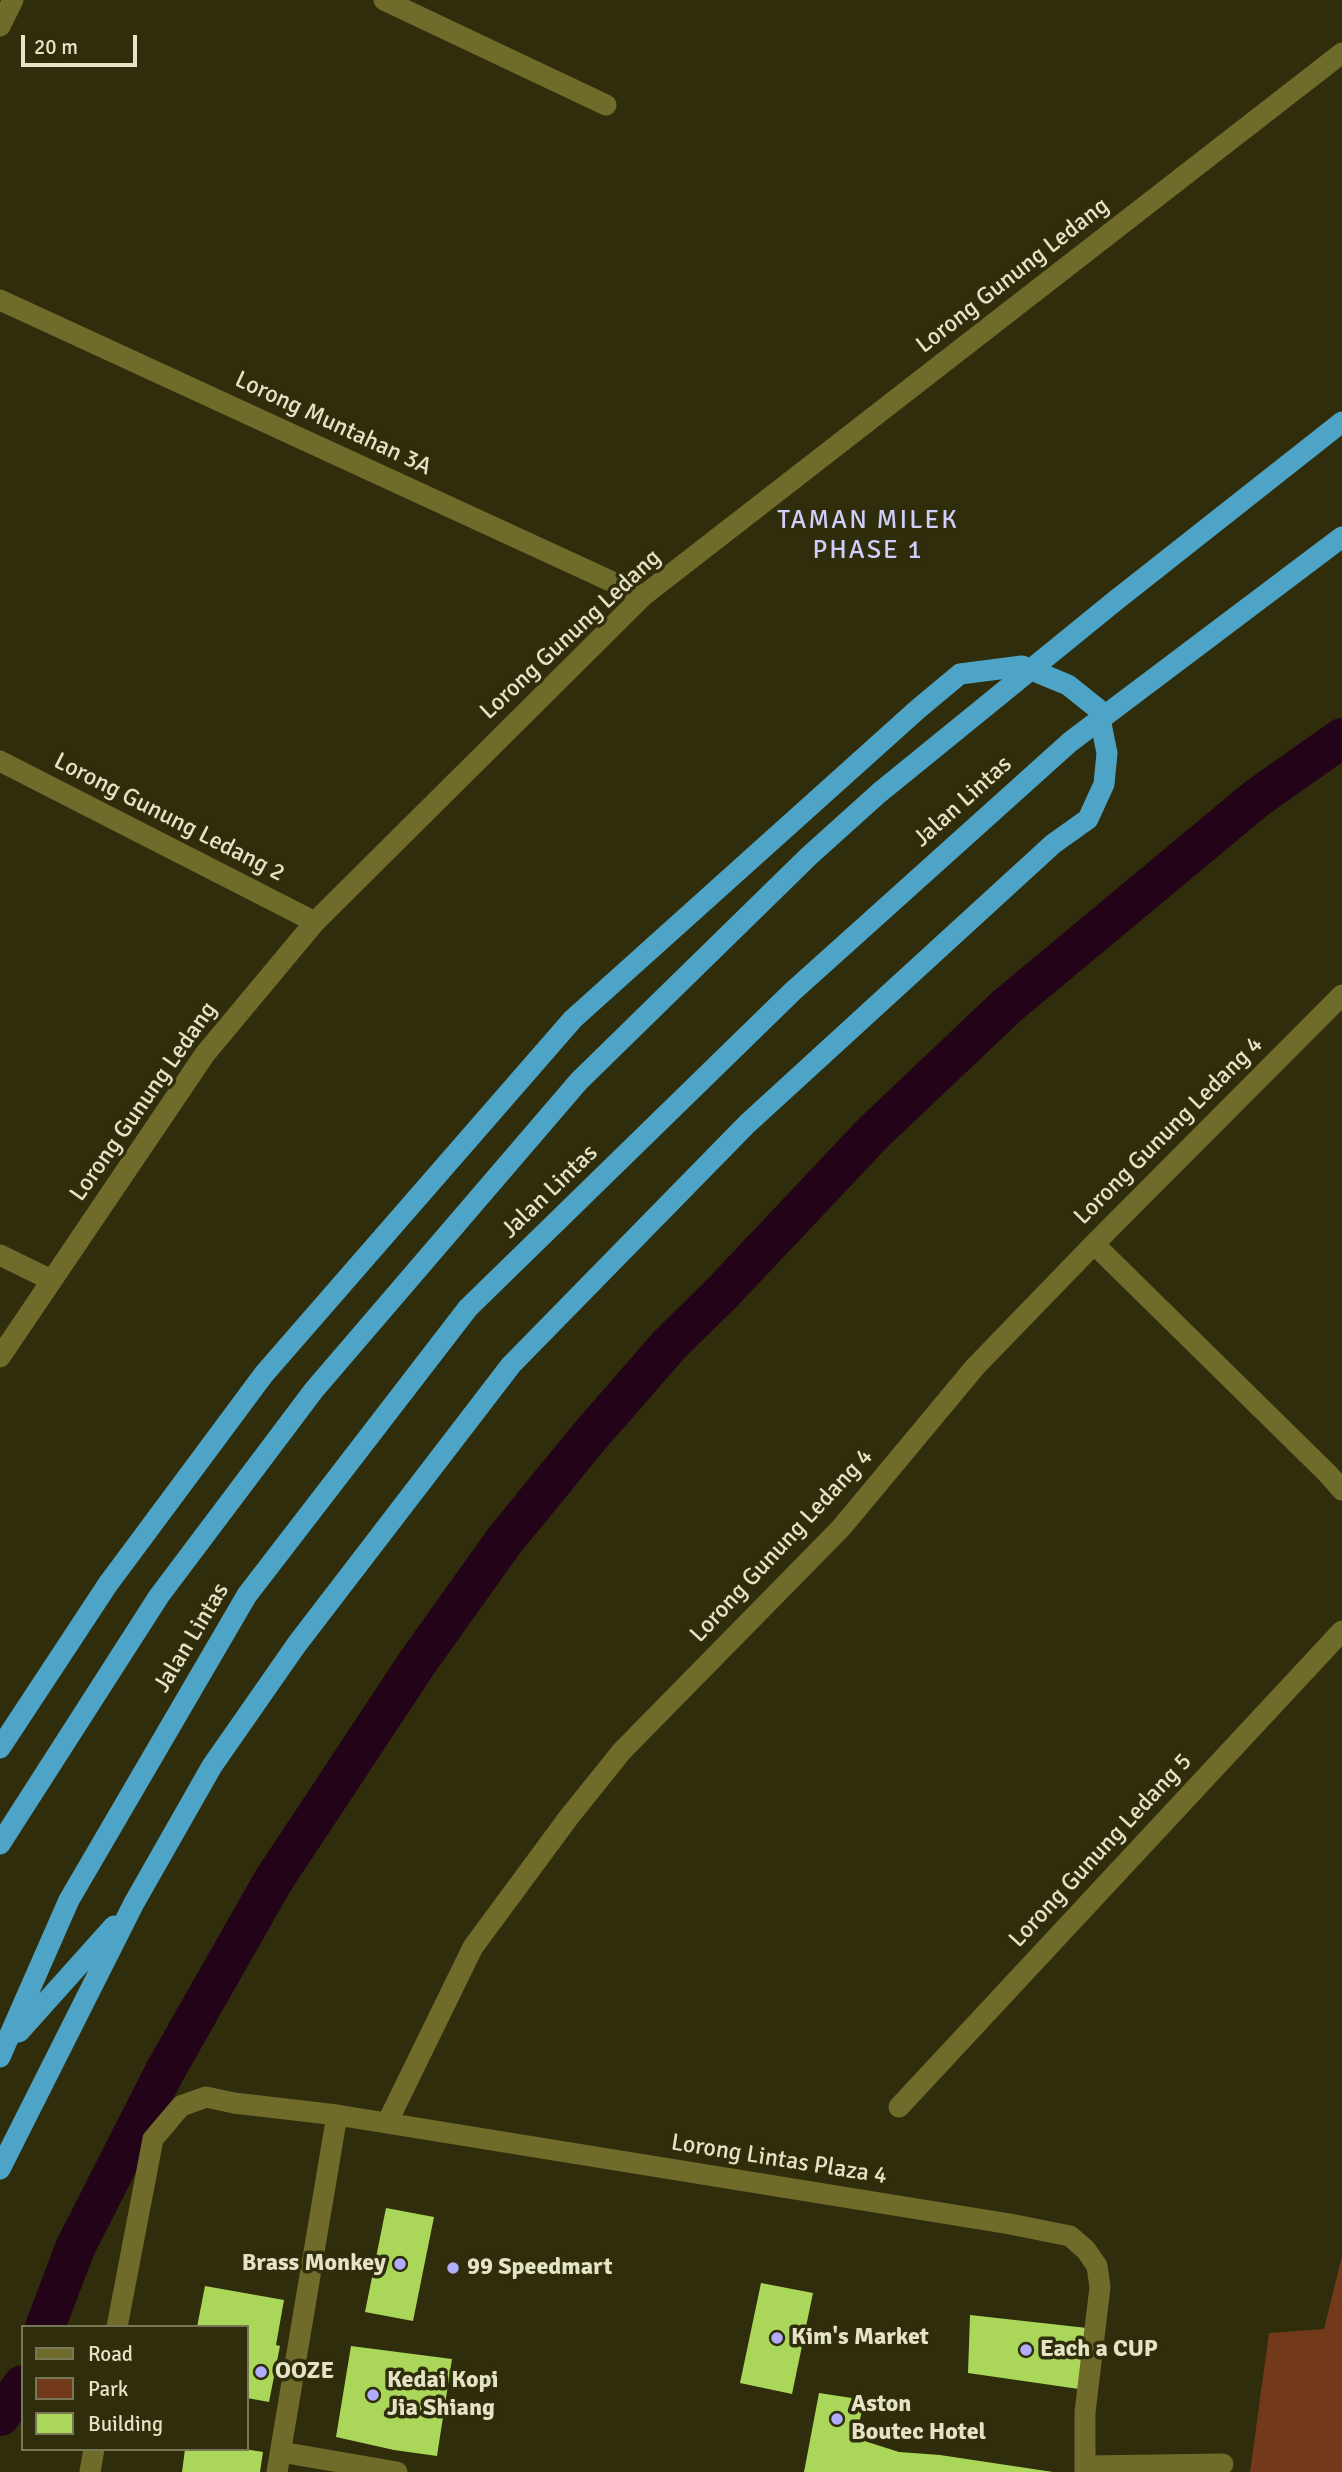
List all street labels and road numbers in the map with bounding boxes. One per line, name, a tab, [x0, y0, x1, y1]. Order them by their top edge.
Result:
street label: Lorong Gunung Ledang	[911, 192, 1115, 360]
street label: Lorong Muntahan 3A	[230, 366, 436, 482]
street label: Lorong Gunung Ledang	[475, 544, 667, 726]
street label: Lorong Gunung Ledang 2	[49, 747, 289, 889]
street label: Jalan Lintas	[908, 750, 1018, 854]
street label: Lorong Gunung Ledang	[64, 997, 224, 1207]
street label: Lorong Gunung Ledang 4	[1069, 1031, 1269, 1231]
street label: Jalan Lintas	[496, 1139, 604, 1245]
street label: Lorong Gunung Ledang 4	[685, 1443, 879, 1649]
street label: Jalan Lintas	[148, 1578, 236, 1698]
street label: Lorong Gunung Ledang 5	[1004, 1748, 1198, 1954]
street label: Lorong Lintas Plaza 4	[669, 2129, 889, 2191]

